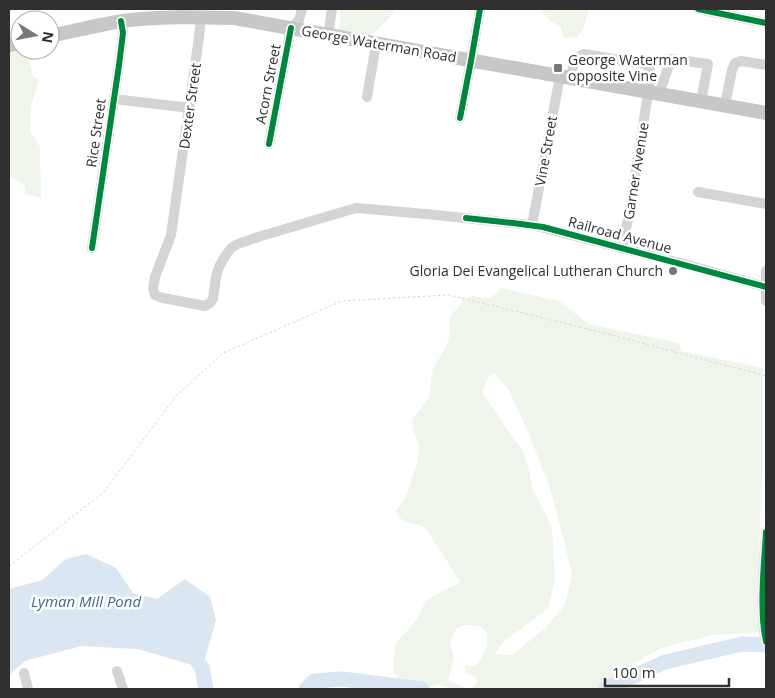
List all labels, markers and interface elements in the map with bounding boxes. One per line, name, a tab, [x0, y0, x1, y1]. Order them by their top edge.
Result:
north arrow	[10, 10, 60, 60]
street label: George Waterman Road	[300, 21, 458, 66]
text: N	[38, 30, 59, 45]
street label: Acorn Street	[250, 42, 285, 125]
place label: George Waterman opposite Vine	[568, 50, 688, 85]
street label: Dexter Street	[174, 62, 205, 150]
marker: George Waterman opposite Vine	[552, 62, 564, 74]
street label: Rice Street	[81, 97, 110, 169]
street label: Vine Street	[530, 114, 561, 188]
street label: Garner Avenue	[618, 121, 653, 221]
street label: Railroad Avenue	[566, 212, 674, 257]
place label: Gloria Dei Evangelical Lutheran Church	[410, 261, 663, 280]
marker: Gloria Dei Evangelical Lutheran Church	[667, 265, 679, 277]
water label: Lyman Mill Pond	[31, 591, 141, 611]
scale bar	[605, 656, 729, 688]
text: 100 m	[612, 662, 656, 682]

